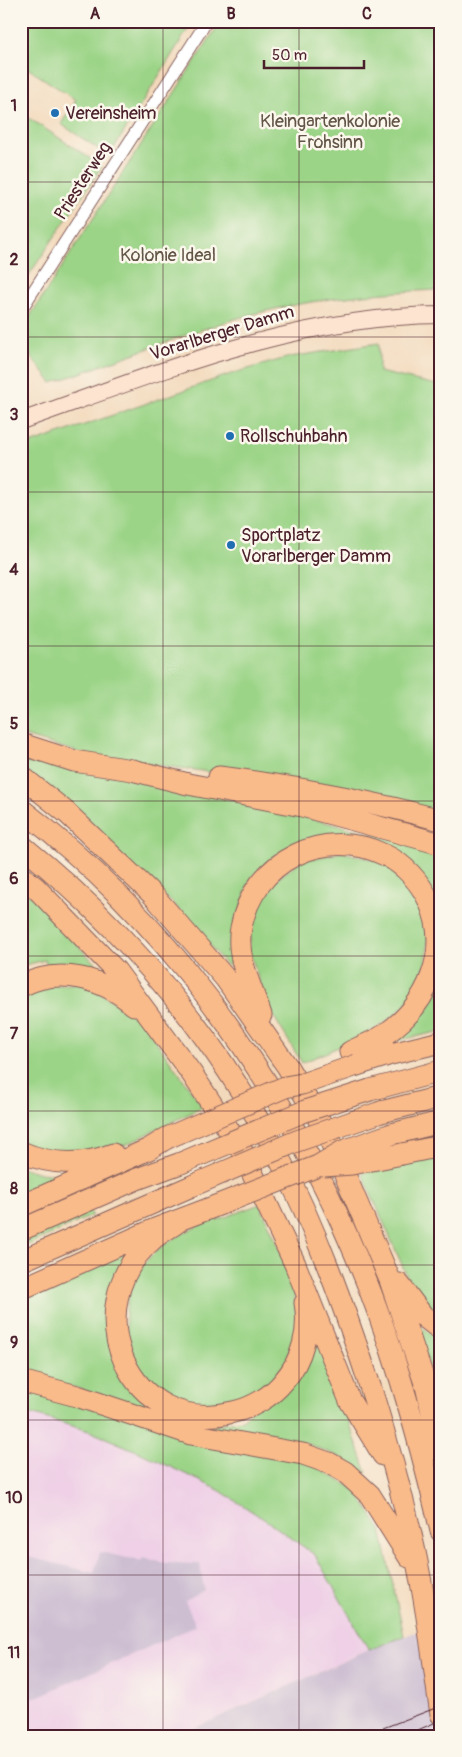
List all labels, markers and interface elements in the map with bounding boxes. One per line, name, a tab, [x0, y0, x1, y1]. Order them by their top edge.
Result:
text: A	[90, 4, 101, 24]
text: B	[226, 4, 236, 24]
text: C	[362, 4, 372, 24]
scale bar	[264, 38, 364, 70]
text: 50 m	[272, 46, 307, 65]
text: 1	[11, 96, 17, 116]
place label: Vereinsheim	[65, 102, 157, 125]
marker: Vereinsheim	[49, 107, 61, 119]
park label: Kleingartenkolonie Frohsinn	[260, 110, 400, 154]
street label: Priesterweg	[49, 138, 117, 224]
park label: Kolonie Ideal	[120, 244, 216, 267]
text: 2	[10, 250, 19, 270]
street label: Vorarlberger Damm	[147, 300, 297, 366]
text: 3	[10, 405, 19, 425]
place label: Rollschuhbahn	[240, 425, 348, 448]
marker: Rollschuhbahn	[224, 430, 236, 442]
place label: Sportplatz Vorarlberger Damm	[241, 524, 391, 568]
marker: Sportplatz Vorarlberger Damm	[225, 539, 237, 551]
text: 4	[9, 560, 19, 580]
text: 5	[10, 714, 19, 734]
text: 6	[9, 869, 19, 889]
text: 7	[10, 1024, 19, 1044]
text: 8	[10, 1179, 18, 1199]
text: 9	[10, 1333, 18, 1353]
text: 10	[5, 1488, 23, 1508]
text: 11	[8, 1643, 20, 1663]

